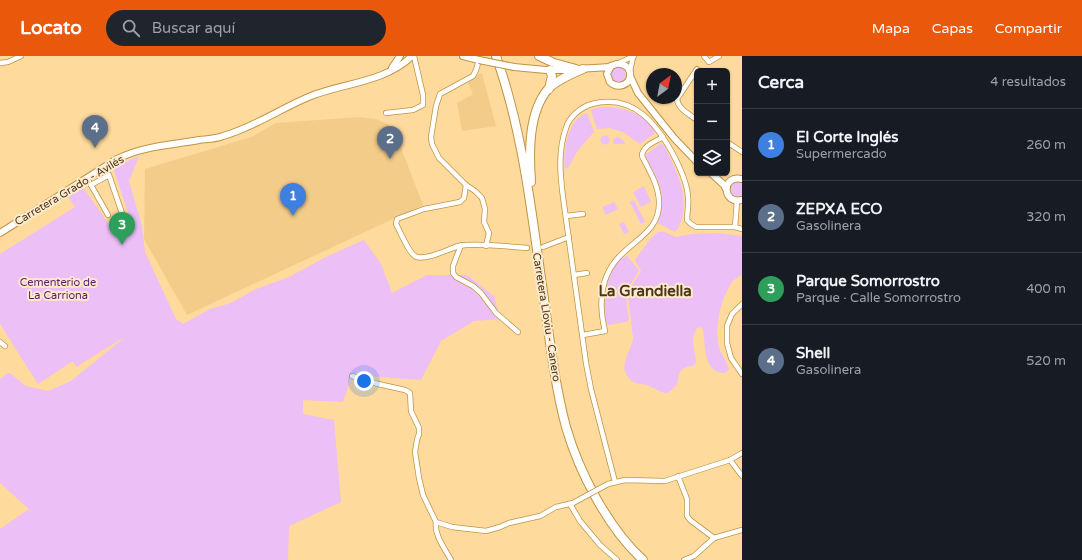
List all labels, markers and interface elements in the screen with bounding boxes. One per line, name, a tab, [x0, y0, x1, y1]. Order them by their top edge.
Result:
search box	[106, 10, 386, 46]
text: Locato	[20, 17, 82, 39]
icon: search	[120, 17, 142, 39]
text: Buscar aquí	[152, 19, 235, 37]
text: Mapa	[872, 20, 910, 37]
text: Capas	[932, 20, 973, 37]
text: Compartir	[995, 20, 1062, 37]
north arrow	[646, 68, 682, 104]
map controls	[694, 68, 730, 176]
button: +	[694, 68, 730, 104]
text: Cerca	[758, 72, 804, 93]
text: 4 resultados	[990, 74, 1066, 90]
button: −	[694, 104, 730, 140]
pin: 4	[82, 115, 108, 148]
pin: 2	[377, 126, 403, 159]
text: El Corte Inglés	[796, 128, 898, 146]
text: 1	[767, 137, 775, 153]
text: 260 m	[1026, 137, 1066, 153]
button: layers	[694, 140, 730, 176]
text: Supermercado	[796, 146, 887, 162]
street label: Carretera Grado - Avilés	[12, 153, 126, 228]
pin: 1	[280, 183, 306, 216]
text: ZEPXA ECO	[796, 200, 882, 218]
text: 2	[767, 209, 775, 225]
text: 320 m	[1026, 209, 1066, 225]
pin: 3	[109, 212, 135, 245]
text: Gasolinera	[796, 218, 861, 234]
street label: Carretera Lloviu - Canero	[530, 252, 563, 383]
text: Parque Somorrostro	[796, 272, 940, 290]
park label: Cementerio de La Carriona	[20, 276, 96, 302]
text: 3	[767, 281, 775, 297]
text: 400 m	[1026, 281, 1066, 297]
district label: La Grandiella	[598, 282, 692, 300]
text: Parque · Calle Somorrostro	[796, 290, 961, 306]
text: Shell	[796, 344, 830, 362]
text: 4	[767, 353, 775, 369]
text: 520 m	[1026, 353, 1066, 369]
text: Gasolinera	[796, 362, 861, 378]
your location	[354, 371, 374, 391]

